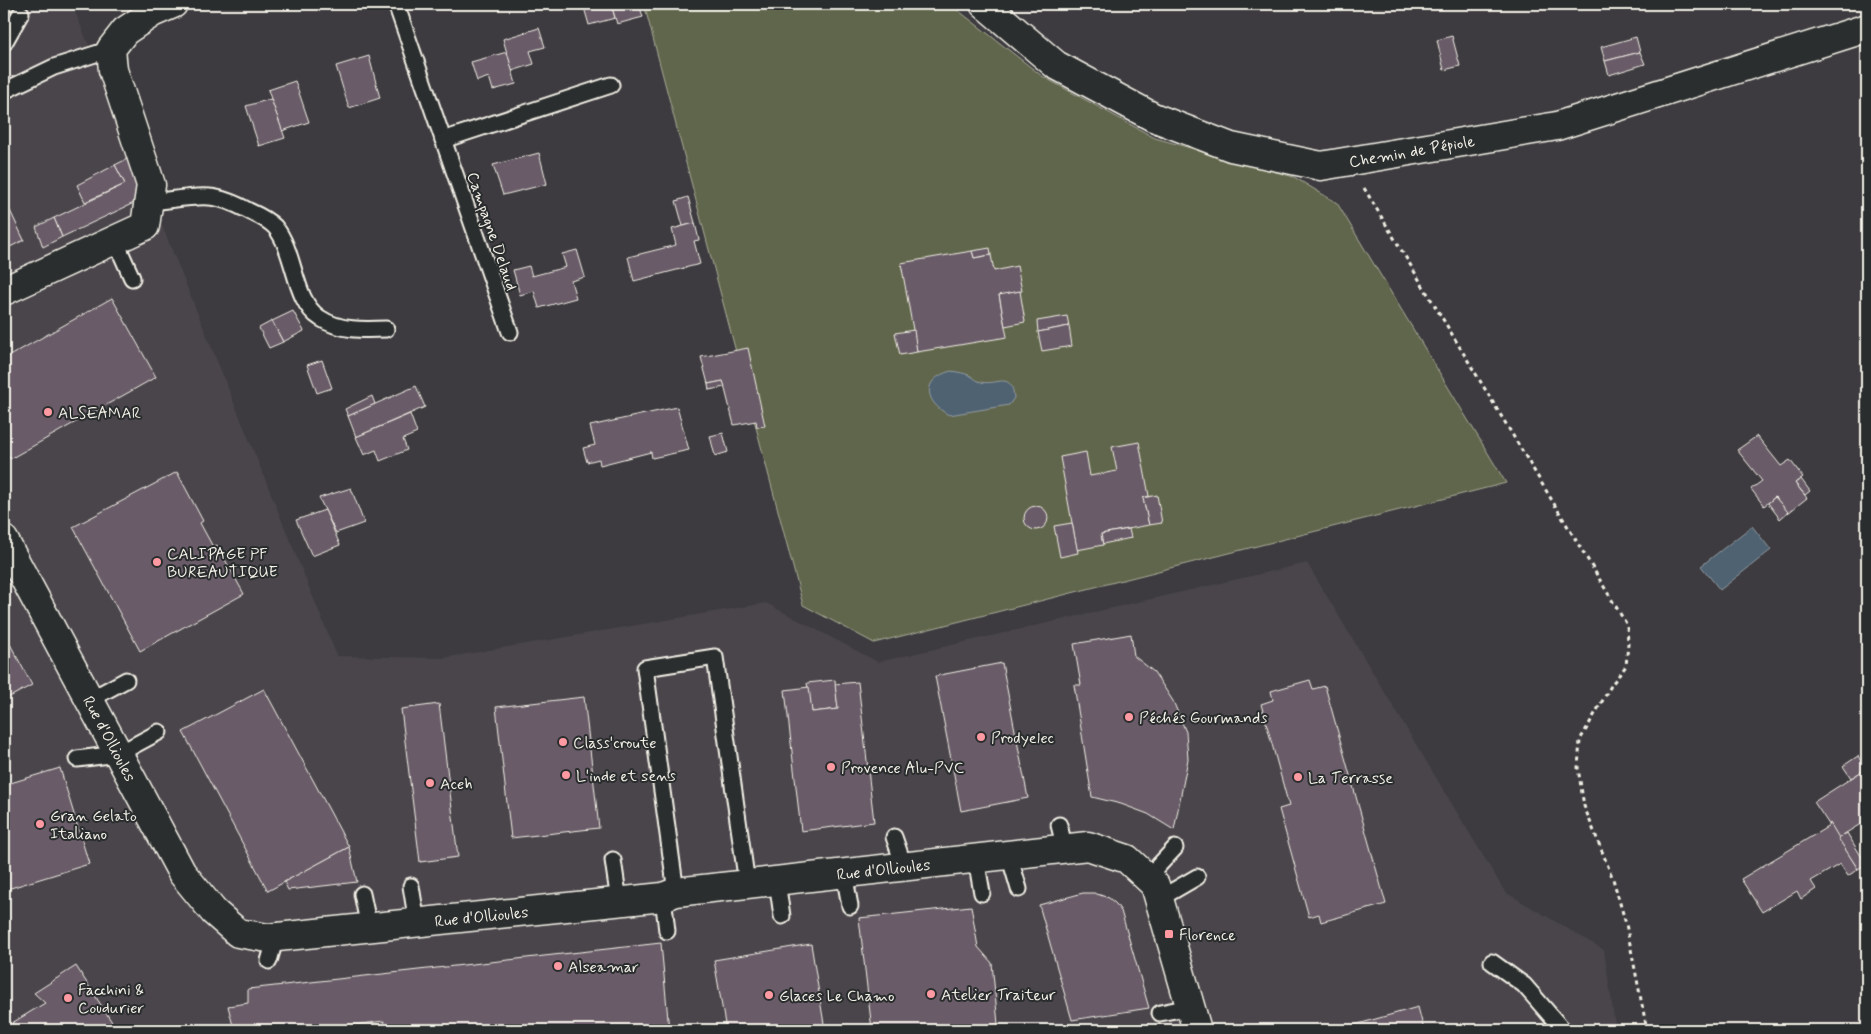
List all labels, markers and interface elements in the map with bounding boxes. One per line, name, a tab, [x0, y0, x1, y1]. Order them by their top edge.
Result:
street label: Chemin de Pépiole	[1348, 131, 1477, 173]
street label: Campagne Delaud	[461, 169, 522, 294]
place label: ALSEAMAR	[58, 403, 141, 424]
marker: ALSEAMAR	[42, 406, 54, 418]
place label: CALIPAGE PF BUREAUTIQUE	[167, 544, 278, 583]
marker: CALIPAGE PF BUREAUTIQUE	[151, 556, 163, 568]
street label: Rue d'Ollioules	[77, 693, 140, 786]
place label: Péchés Gourmands	[1139, 708, 1267, 729]
marker: Péchés Gourmands	[1123, 711, 1135, 723]
place label: Prodyelec	[991, 728, 1055, 749]
marker: Prodyelec	[975, 731, 987, 743]
place label: Class'croute	[573, 733, 656, 754]
marker: Class'croute	[557, 736, 569, 748]
place label: Provence Alu-PVC	[841, 758, 964, 779]
marker: Provence Alu-PVC	[825, 761, 837, 773]
place label: L'inde et sens	[576, 766, 676, 787]
place label: La Terrasse	[1308, 768, 1393, 789]
marker: L'inde et sens	[560, 769, 572, 781]
marker: La Terrasse	[1292, 771, 1304, 783]
place label: Aceh	[440, 774, 473, 795]
marker: Aceh	[424, 777, 436, 789]
place label: Gran Gelato Italiano	[50, 806, 137, 845]
marker: Gran Gelato Italiano	[34, 818, 46, 830]
street label: Rue d'Ollioules	[836, 855, 931, 886]
street label: Rue d'Ollioules	[434, 902, 530, 933]
place label: Florence	[1179, 925, 1236, 946]
marker: Florence	[1163, 928, 1175, 940]
place label: Alseamar	[568, 957, 639, 978]
marker: Alseamar	[552, 960, 564, 972]
place label: Facchini & Coudurier	[78, 980, 144, 1019]
place label: Atelier Traiteur	[941, 985, 1056, 1006]
place label: Glaces Le Chamo	[779, 986, 895, 1007]
marker: Atelier Traiteur	[925, 988, 937, 1000]
marker: Glaces Le Chamo	[763, 989, 775, 1001]
marker: Facchini & Coudurier	[62, 992, 74, 1004]

